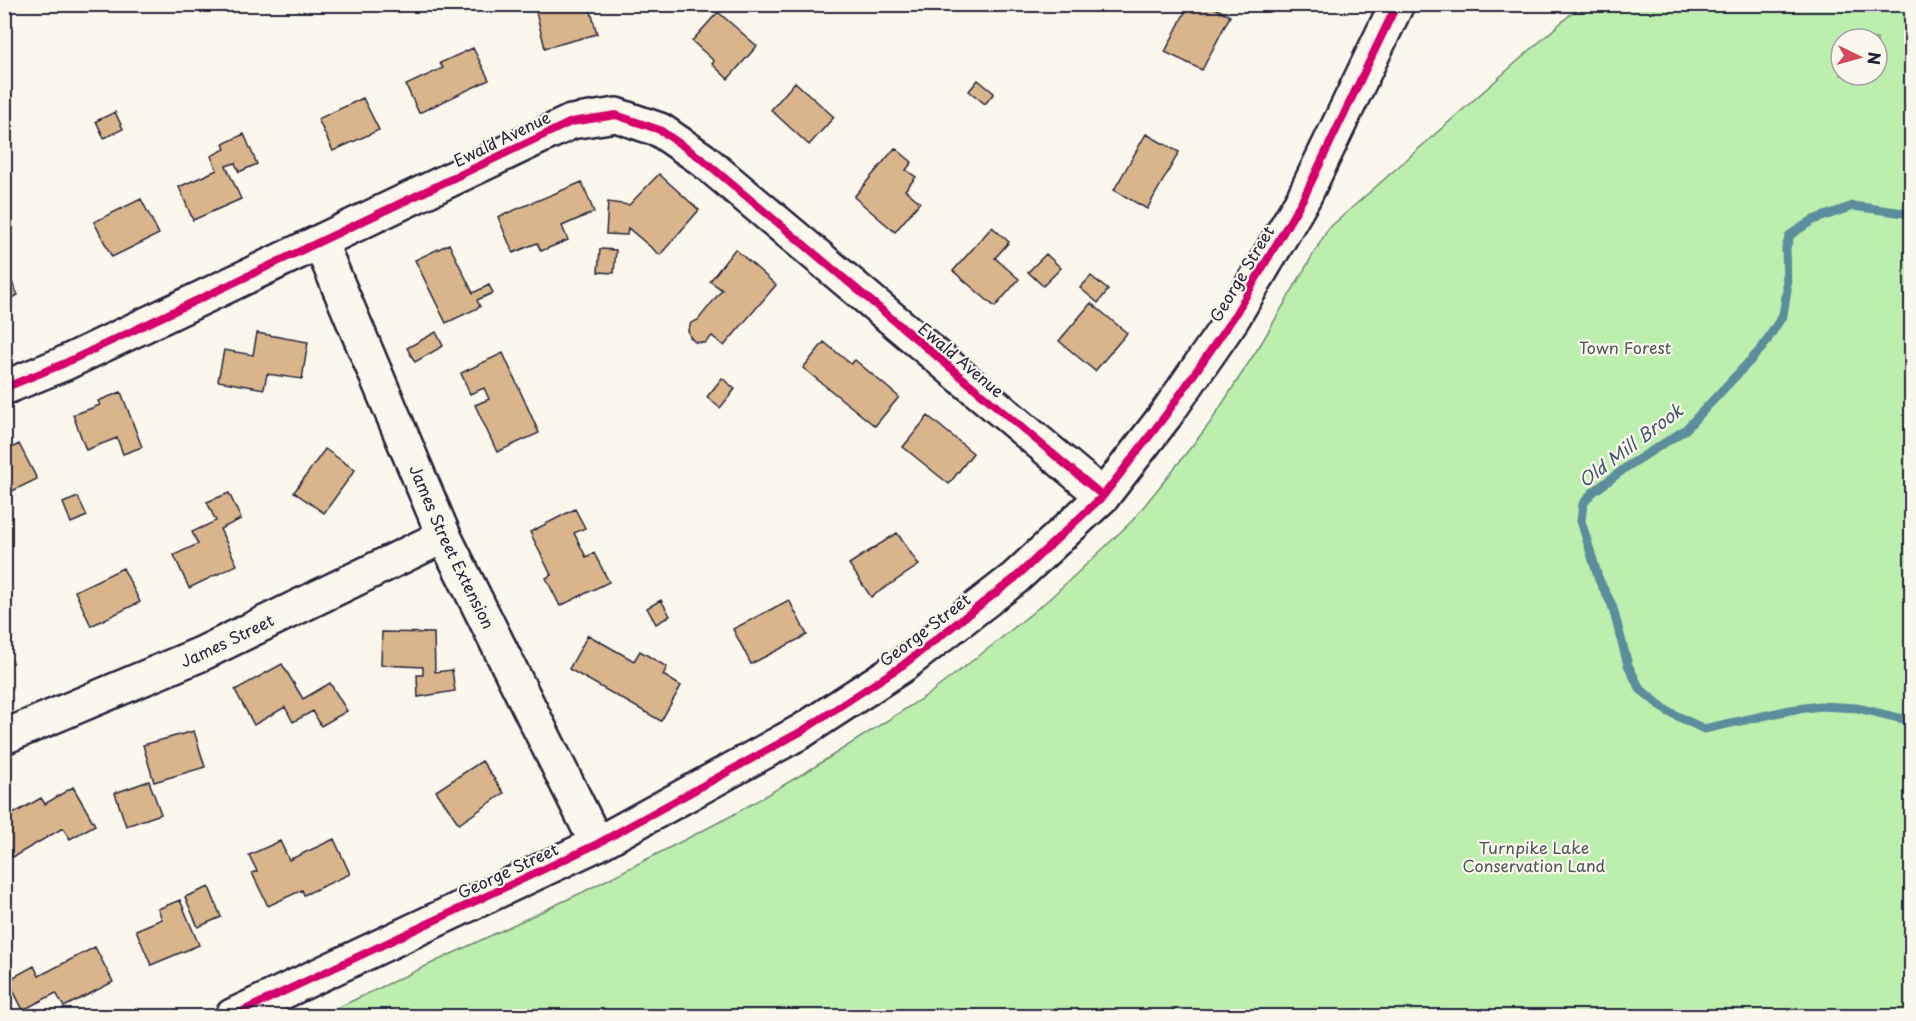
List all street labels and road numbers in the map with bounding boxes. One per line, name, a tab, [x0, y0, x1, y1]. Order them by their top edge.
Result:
street label: Ewald Avenue	[449, 104, 554, 172]
street label: George Street	[1203, 220, 1280, 326]
street label: Ewald Avenue	[914, 316, 1010, 402]
street label: James Street Extension	[404, 461, 501, 633]
street label: George Street	[874, 587, 975, 671]
street label: James Street	[176, 607, 278, 672]
street label: George Street	[453, 836, 562, 904]

